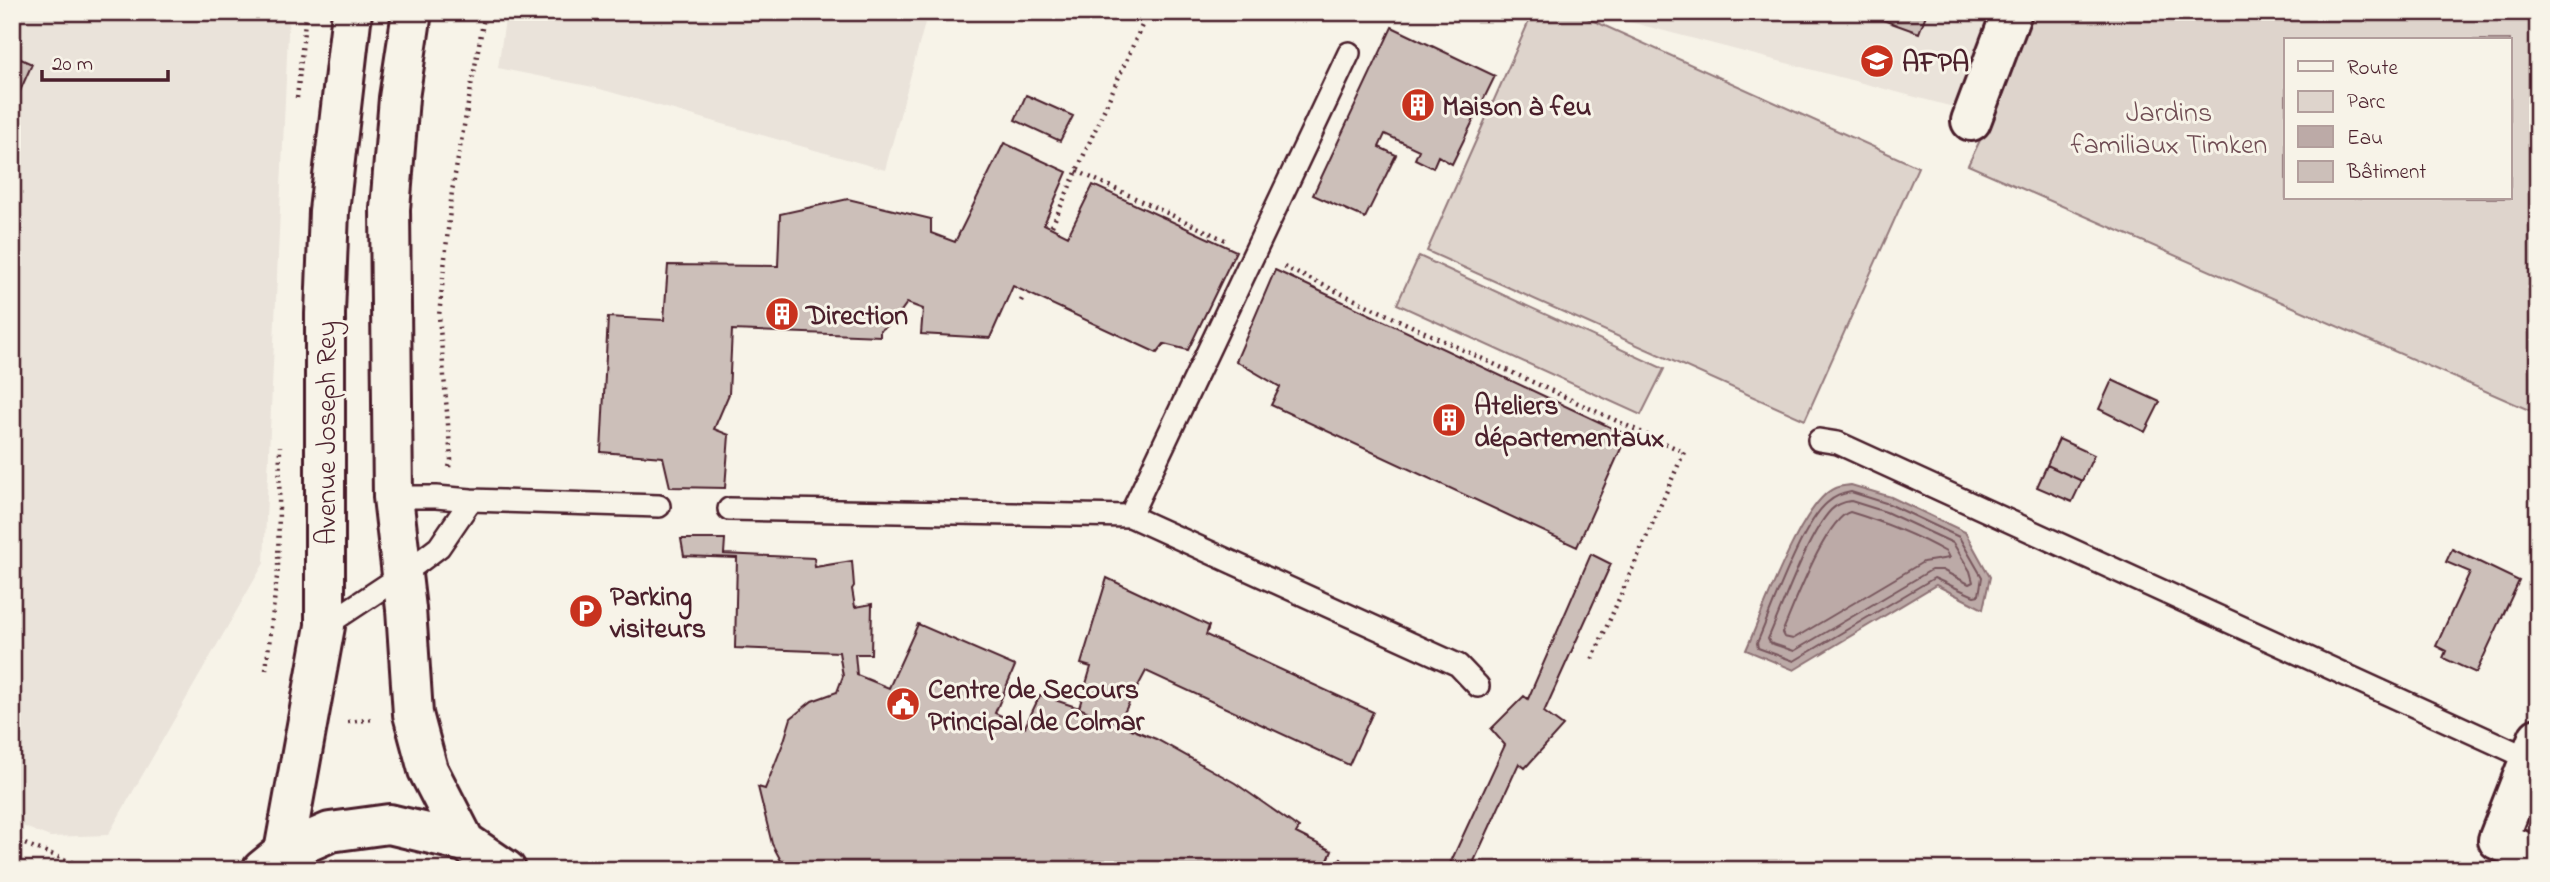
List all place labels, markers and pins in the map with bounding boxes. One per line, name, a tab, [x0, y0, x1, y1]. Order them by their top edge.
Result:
school or university icon: AFPA	[1858, 42, 1896, 80]
place label: AFPA	[1902, 44, 1969, 85]
building icon: Maison à feu	[1399, 86, 1437, 124]
place label: Maison à feu	[1442, 88, 1591, 129]
building icon: Direction	[763, 295, 801, 333]
place label: Direction	[804, 297, 908, 338]
place label: Ateliers départementaux	[1474, 387, 1664, 460]
building icon: Ateliers départementaux	[1430, 401, 1468, 439]
place label: Parking visiteurs	[609, 578, 706, 651]
parking icon: Parking visiteurs	[567, 592, 605, 630]
place label: Centre de Secours Principal de Colmar	[928, 671, 1146, 744]
public building icon: Centre de Secours Principal de Colmar	[884, 685, 922, 723]

